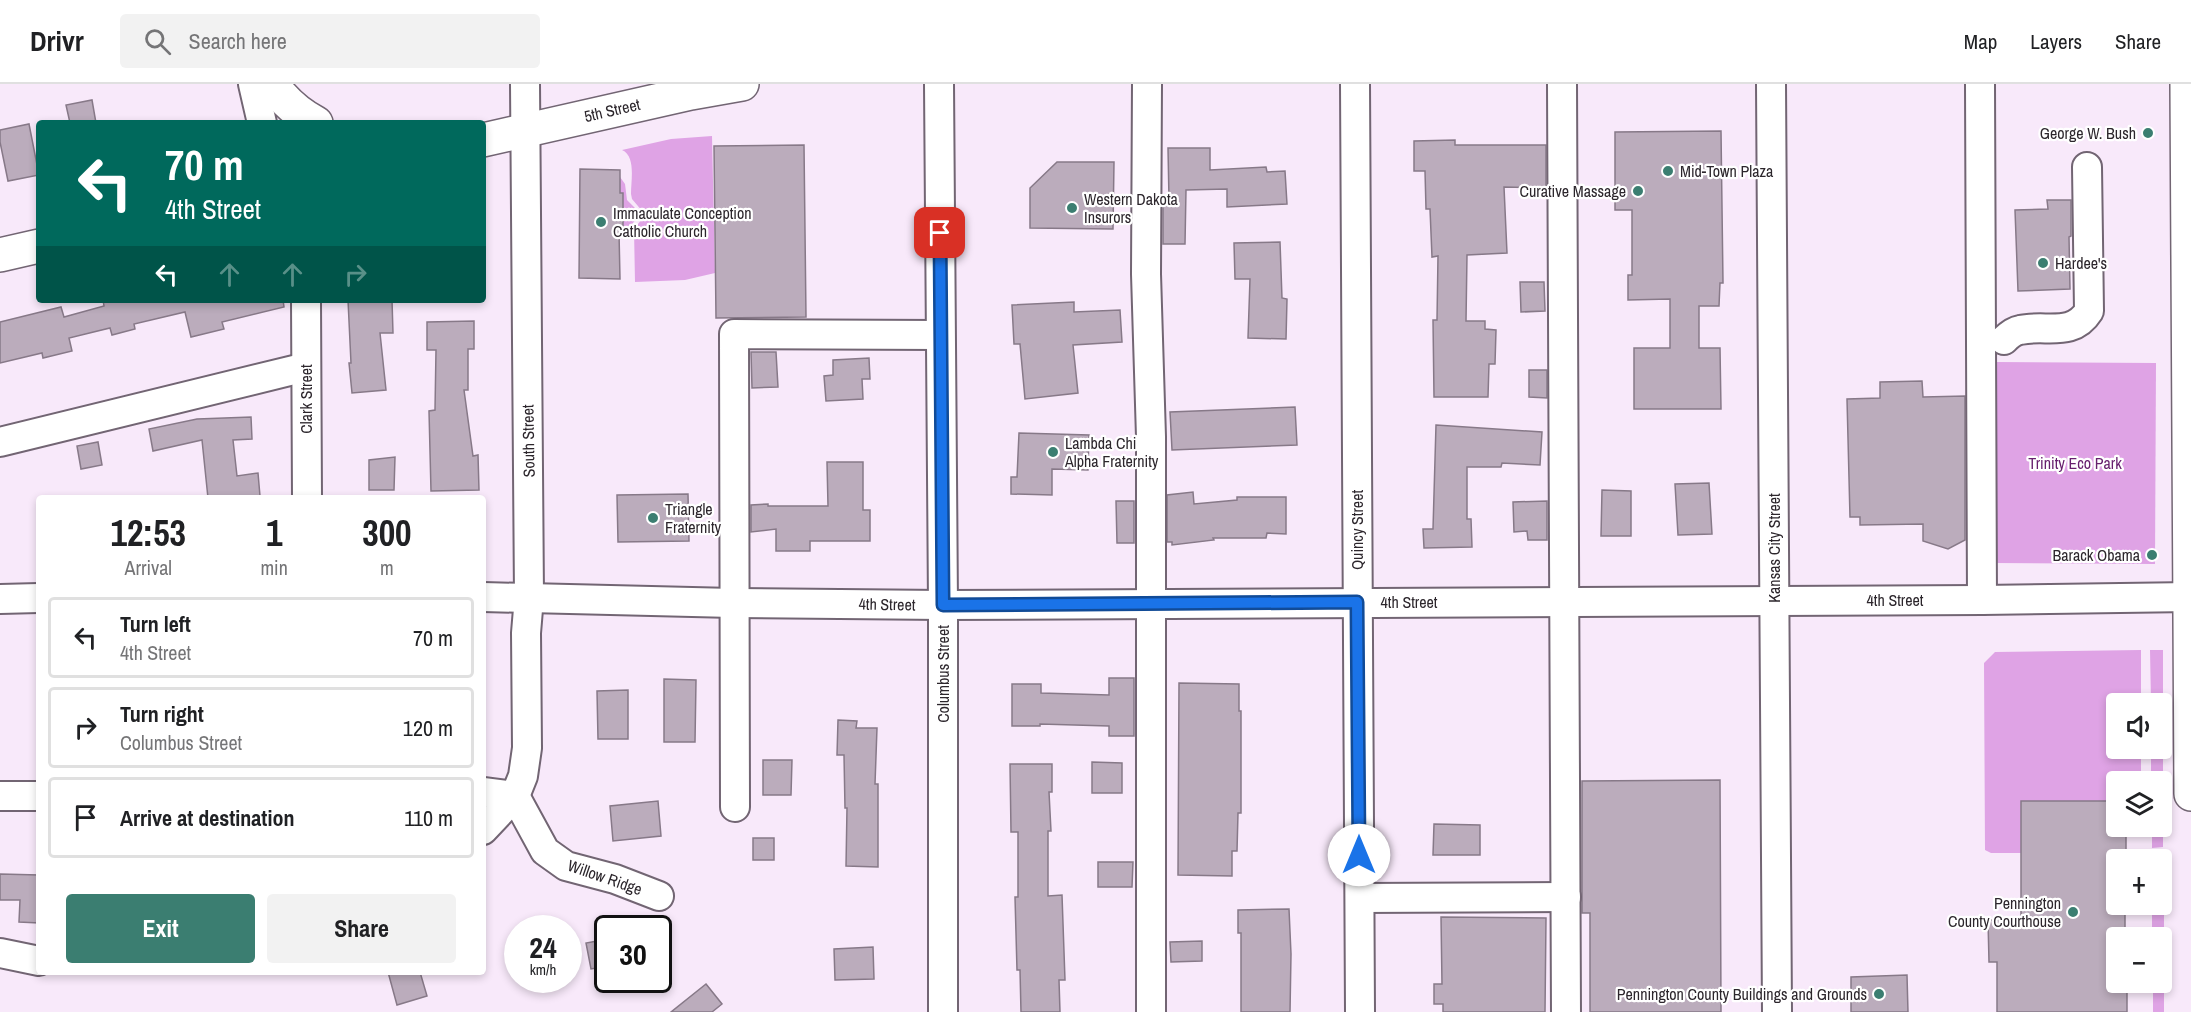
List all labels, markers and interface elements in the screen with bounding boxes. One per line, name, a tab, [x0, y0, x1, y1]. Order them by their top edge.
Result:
search box	[120, 14, 540, 68]
text: Drivr	[30, 22, 84, 60]
icon: search	[141, 25, 174, 58]
text: Search here	[189, 26, 287, 56]
text: Map	[1964, 27, 1997, 56]
text: Layers	[2030, 27, 2082, 56]
text: Share	[2115, 27, 2161, 56]
street label: 5th Street	[582, 93, 643, 127]
place label: George W. Bush	[2040, 122, 2136, 144]
marker: George W. Bush	[2141, 126, 2155, 140]
text: 70 m	[165, 137, 244, 193]
icon: left	[66, 144, 144, 222]
place label: Mid-Town Plaza	[1680, 160, 1774, 182]
marker: Mid-Town Plaza	[1661, 164, 1675, 178]
place label: Curative Massage	[1520, 180, 1626, 202]
marker: Curative Massage	[1631, 184, 1645, 198]
place label: Western Dakota Insurors	[1084, 188, 1179, 228]
text: 4th Street	[165, 191, 261, 227]
marker: Western Dakota Insurors	[1065, 201, 1079, 215]
place label: Immaculate Conception Catholic Church	[613, 202, 752, 242]
pin	[914, 207, 965, 258]
marker: Immaculate Conception Catholic Church	[594, 215, 608, 229]
icon: arrive	[923, 216, 956, 249]
place label: Hardee's	[2055, 252, 2107, 274]
marker: Hardee's	[2036, 256, 2050, 270]
icon: left	[150, 258, 183, 291]
icon: ahead	[213, 258, 246, 291]
icon: ahead	[276, 258, 309, 291]
icon: right	[339, 258, 372, 291]
street label: Clark Street	[295, 364, 317, 434]
street label: South Street	[516, 404, 540, 478]
place label: Lambda Chi Alpha Fraternity	[1064, 432, 1159, 472]
marker: Lambda Chi Alpha Fraternity	[1046, 445, 1060, 459]
park label: Trinity Eco Park	[2028, 452, 2122, 474]
street label: Quincy Street	[1346, 490, 1368, 570]
street label: Kansas City Street	[1763, 493, 1785, 603]
place label: Triangle Fraternity	[665, 498, 722, 538]
text: 12:53	[110, 509, 186, 557]
text: 1	[266, 509, 282, 557]
text: 300	[362, 509, 412, 557]
marker: Triangle Fraternity	[646, 511, 660, 525]
place label: Barack Obama	[2052, 544, 2141, 566]
marker: Barack Obama	[2145, 548, 2159, 562]
text: Arrival	[125, 554, 172, 581]
text: min	[260, 554, 288, 581]
text: m	[380, 554, 394, 581]
street label: 4th Street	[1867, 589, 1924, 611]
street label: 4th Street	[1381, 591, 1438, 613]
street label: 4th Street	[858, 593, 916, 616]
text: Turn left	[120, 609, 191, 639]
icon: left	[69, 621, 102, 654]
text: 70 m	[413, 623, 453, 653]
street label: Columbus Street	[932, 625, 954, 723]
text: 4th Street	[120, 639, 191, 666]
map controls	[2106, 693, 2172, 993]
button: sound	[2106, 693, 2172, 759]
text: Turn right	[120, 699, 204, 729]
icon: right	[69, 711, 102, 744]
text: 120 m	[403, 713, 453, 743]
text: Columbus Street	[120, 729, 242, 756]
button: layers	[2106, 771, 2172, 837]
icon: arrive	[69, 801, 102, 834]
text: Arrive at destination	[120, 803, 294, 833]
text: 110 m	[404, 803, 453, 833]
position arrow	[1327, 823, 1391, 887]
button: +	[2106, 849, 2172, 915]
street label: Willow Ridge	[565, 854, 645, 900]
place label: Pennington County Courthouse	[1948, 892, 2061, 932]
button: Exit	[66, 894, 255, 963]
button: Share	[267, 894, 456, 963]
marker: Pennington County Courthouse	[2066, 905, 2080, 919]
speed limit sign: 30	[594, 915, 672, 993]
text: 24	[529, 927, 557, 967]
button: −	[2106, 927, 2172, 993]
text: km/h	[530, 959, 556, 980]
place label: Pennington County Buildings and Grounds	[1617, 983, 1867, 1005]
marker: Pennington County Buildings and Grounds	[1872, 987, 1886, 1001]

